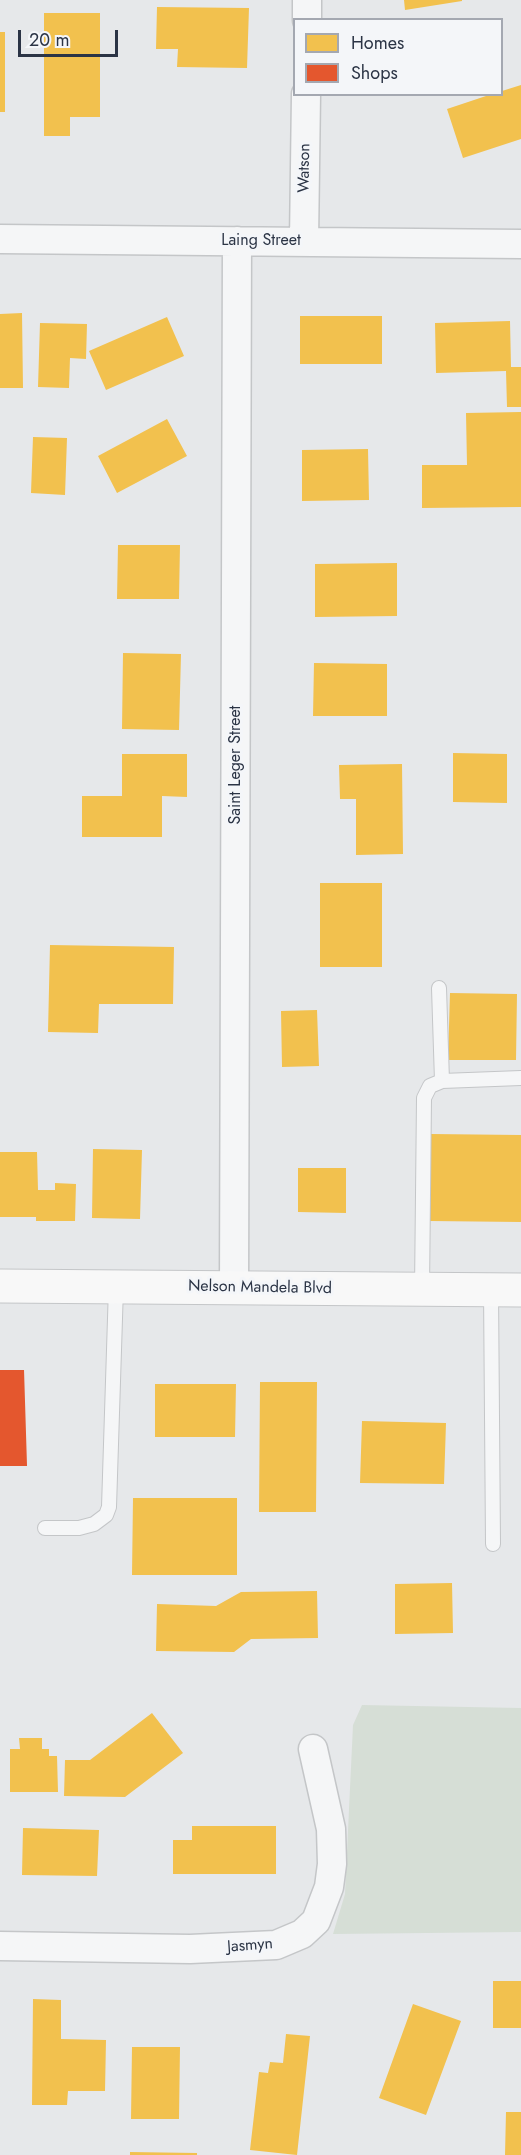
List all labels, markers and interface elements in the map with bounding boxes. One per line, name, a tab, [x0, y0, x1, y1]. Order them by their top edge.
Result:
scale bar	[21, 18, 122, 56]
legend	[293, 18, 503, 96]
text: 20 m	[29, 27, 69, 53]
text: Homes	[351, 30, 404, 56]
text: Shops	[351, 60, 398, 86]
street label: Watson	[295, 143, 315, 193]
street label: Laing Street	[221, 231, 301, 251]
street label: Saint Leger Street	[226, 706, 246, 824]
street label: Nelson Mandela Blvd	[188, 1277, 332, 1299]
street label: Jasmyn	[226, 1935, 274, 1957]

